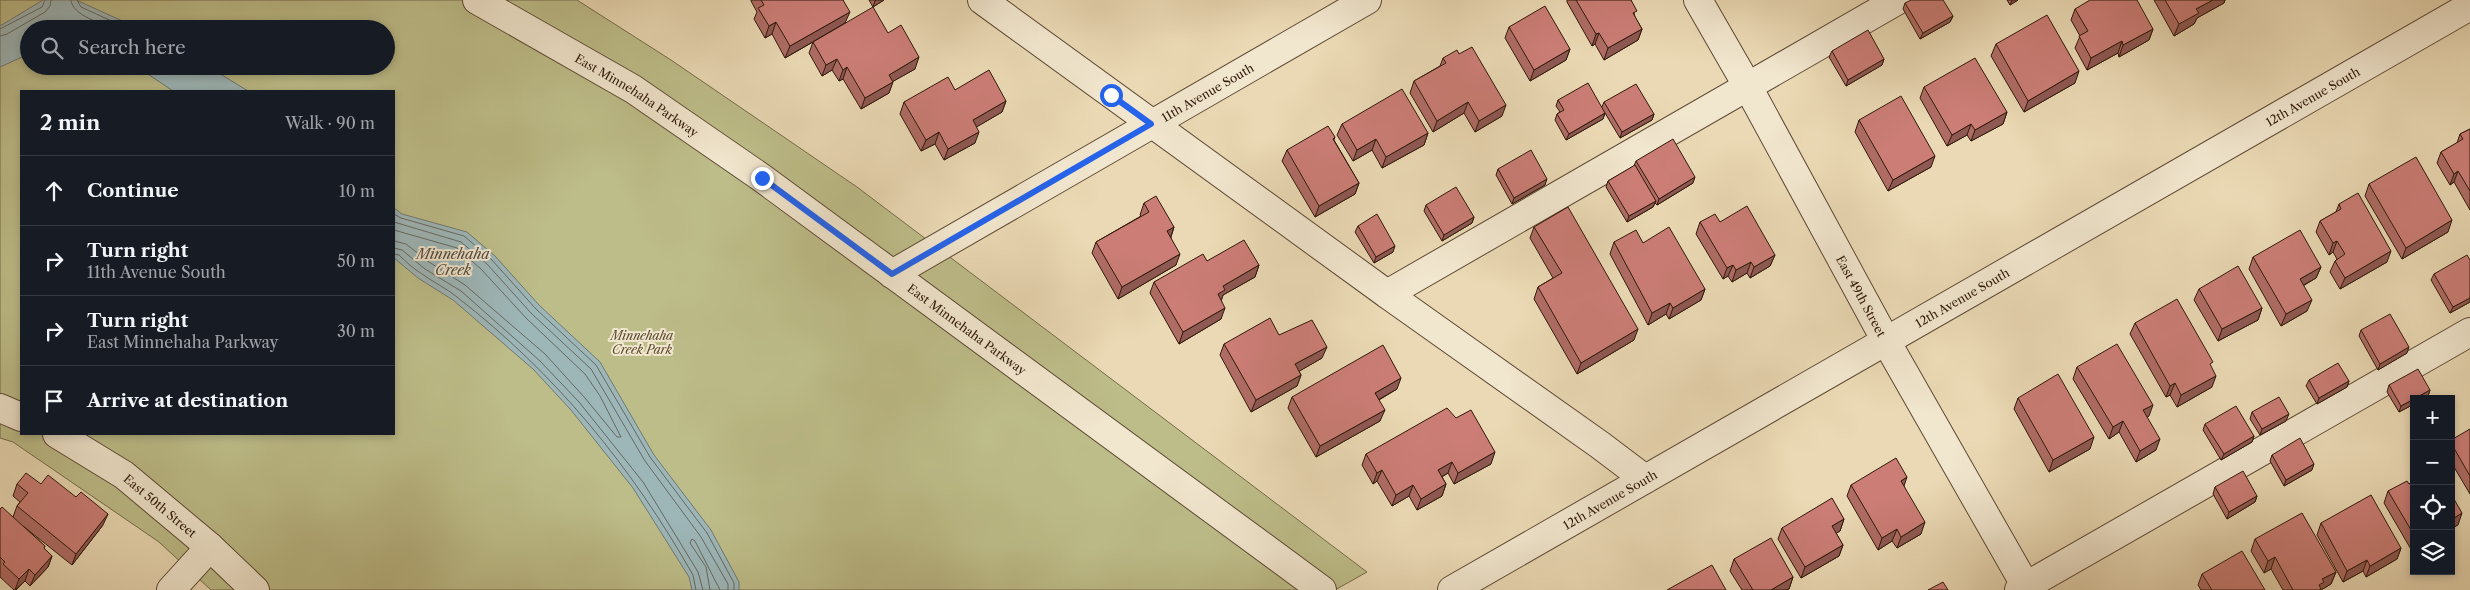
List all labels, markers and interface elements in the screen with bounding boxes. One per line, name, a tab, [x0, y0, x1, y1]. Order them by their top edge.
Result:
search box	[20, 20, 395, 75]
icon: search	[38, 34, 66, 62]
text: Search here	[78, 36, 186, 59]
street label: East Minnehaha Parkway	[572, 50, 702, 140]
street label: 11th Avenue South	[1158, 59, 1257, 125]
street label: 12th Avenue South	[2263, 63, 2363, 129]
route start	[1100, 84, 1123, 107]
text: 2 min	[40, 110, 100, 135]
text: Walk · 90 m	[285, 113, 375, 133]
route end	[751, 167, 774, 190]
icon: ahead	[40, 177, 68, 205]
text: Continue	[87, 179, 179, 202]
text: 10 m	[339, 181, 375, 201]
text: Turn right	[87, 239, 188, 262]
water label: Minnehaha Creek	[415, 245, 490, 279]
icon: right	[40, 247, 68, 275]
text: 50 m	[337, 251, 375, 271]
street label: East 49th Street	[1833, 253, 1890, 340]
text: 11th Avenue South	[87, 262, 226, 282]
street label: 12th Avenue South	[1912, 264, 2012, 330]
street label: East Minnehaha Parkway	[905, 280, 1030, 378]
text: Turn right	[87, 309, 188, 332]
icon: right	[40, 317, 68, 345]
text: 30 m	[337, 321, 375, 341]
park label: Minnehaha Creek Park	[609, 328, 673, 357]
text: East Minnehaha Parkway	[87, 332, 278, 352]
icon: arrive	[40, 387, 68, 415]
text: Arrive at destination	[87, 389, 288, 412]
map controls	[2410, 395, 2455, 575]
button: +	[2410, 395, 2455, 440]
button: −	[2410, 440, 2455, 485]
street label: 12th Avenue South	[1560, 466, 1660, 532]
street label: East 50th Street	[121, 471, 200, 541]
button: locate	[2410, 485, 2455, 530]
button: layers	[2410, 530, 2455, 575]

